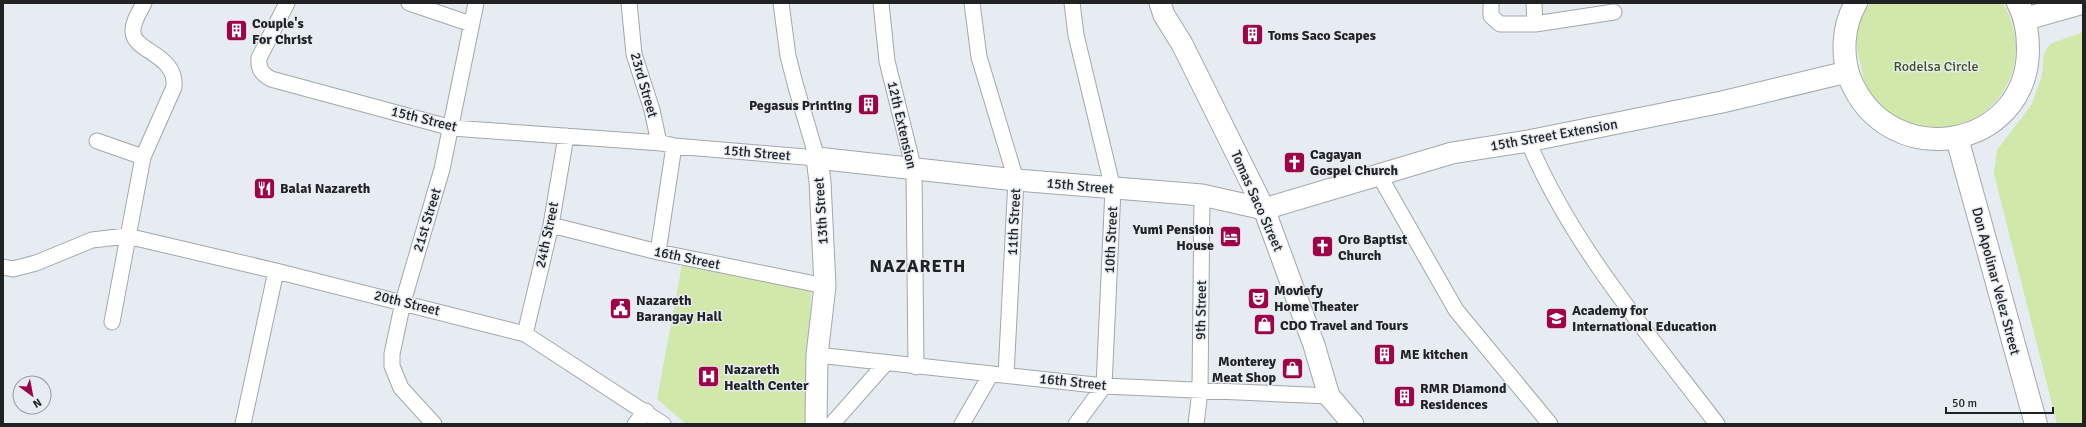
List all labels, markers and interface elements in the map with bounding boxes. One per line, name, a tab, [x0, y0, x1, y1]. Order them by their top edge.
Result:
place label: Couple's For Christ	[252, 15, 313, 48]
building icon: Couple's For Christ	[223, 18, 249, 44]
building icon: Toms Saco Scapes	[1240, 22, 1266, 48]
place label: Toms Saco Scapes	[1268, 27, 1376, 44]
street label: 23rd Street	[627, 50, 661, 120]
park label: Rodelsa Circle	[1893, 58, 1979, 75]
street label: 12th Extension	[884, 80, 920, 170]
building icon: Pegasus Printing	[855, 92, 881, 118]
place label: Pegasus Printing	[749, 97, 852, 114]
street label: 15th Street	[389, 103, 459, 135]
street label: 15th Street Extension	[1489, 115, 1619, 155]
street label: 15th Street	[723, 142, 791, 164]
place label: Cagayan Gospel Church	[1310, 146, 1398, 179]
street label: Tomas Saco Street	[1227, 148, 1287, 254]
church icon: Cagayan Gospel Church	[1281, 149, 1307, 175]
restaurant icon: Balai Nazareth	[251, 175, 277, 201]
street label: 15th Street	[1046, 175, 1114, 197]
street label: 13th Street	[810, 177, 832, 245]
place label: Balai Nazareth	[280, 180, 371, 197]
street label: 21st Street	[409, 186, 445, 254]
street label: 11th Street	[1004, 188, 1024, 256]
street label: 24th Street	[532, 200, 562, 270]
street label: Don Apolinar Velez Street	[1968, 205, 2024, 357]
street label: 10th Street	[1101, 206, 1121, 274]
place label: Yumi Pension House	[1132, 221, 1214, 254]
hotel icon: Yumi Pension House	[1217, 224, 1243, 250]
place label: Oro Baptist Church	[1338, 231, 1408, 264]
church icon: Oro Baptist Church	[1310, 234, 1336, 260]
street label: 16th Street	[652, 243, 722, 273]
district label: NAZARETH	[870, 255, 966, 277]
street label: 9th Street	[1192, 280, 1210, 340]
place label: Moviefy Home Theater	[1274, 282, 1359, 315]
theatre icon: Moviefy Home Theater	[1245, 285, 1271, 311]
street label: 20th Street	[372, 287, 442, 319]
place label: Nazareth Barangay Hall	[636, 292, 723, 325]
public building icon: Nazareth Barangay Hall	[607, 295, 633, 321]
place label: Academy for International Education	[1572, 302, 1717, 335]
school or university icon: Academy for International Education	[1543, 305, 1569, 331]
shop icon: CDO Travel and Tours	[1252, 312, 1278, 338]
place label: CDO Travel and Tours	[1280, 317, 1408, 334]
building icon: ME kitchen	[1372, 341, 1398, 367]
place label: ME kitchen	[1400, 346, 1468, 363]
place label: Monterey Meat Shop	[1212, 353, 1276, 386]
shop icon: Monterey Meat Shop	[1279, 356, 1305, 382]
place label: Nazareth Health Center	[724, 361, 809, 394]
hospital icon: Nazareth Health Center	[695, 364, 721, 390]
street label: 16th Street	[1039, 370, 1107, 394]
north arrow	[12, 375, 52, 415]
place label: RMR Diamond Residences	[1420, 380, 1507, 413]
building icon: RMR Diamond Residences	[1391, 383, 1417, 409]
scale bar	[1946, 389, 2053, 415]
text: N	[30, 396, 44, 411]
text: 50 m	[1952, 396, 1977, 411]

